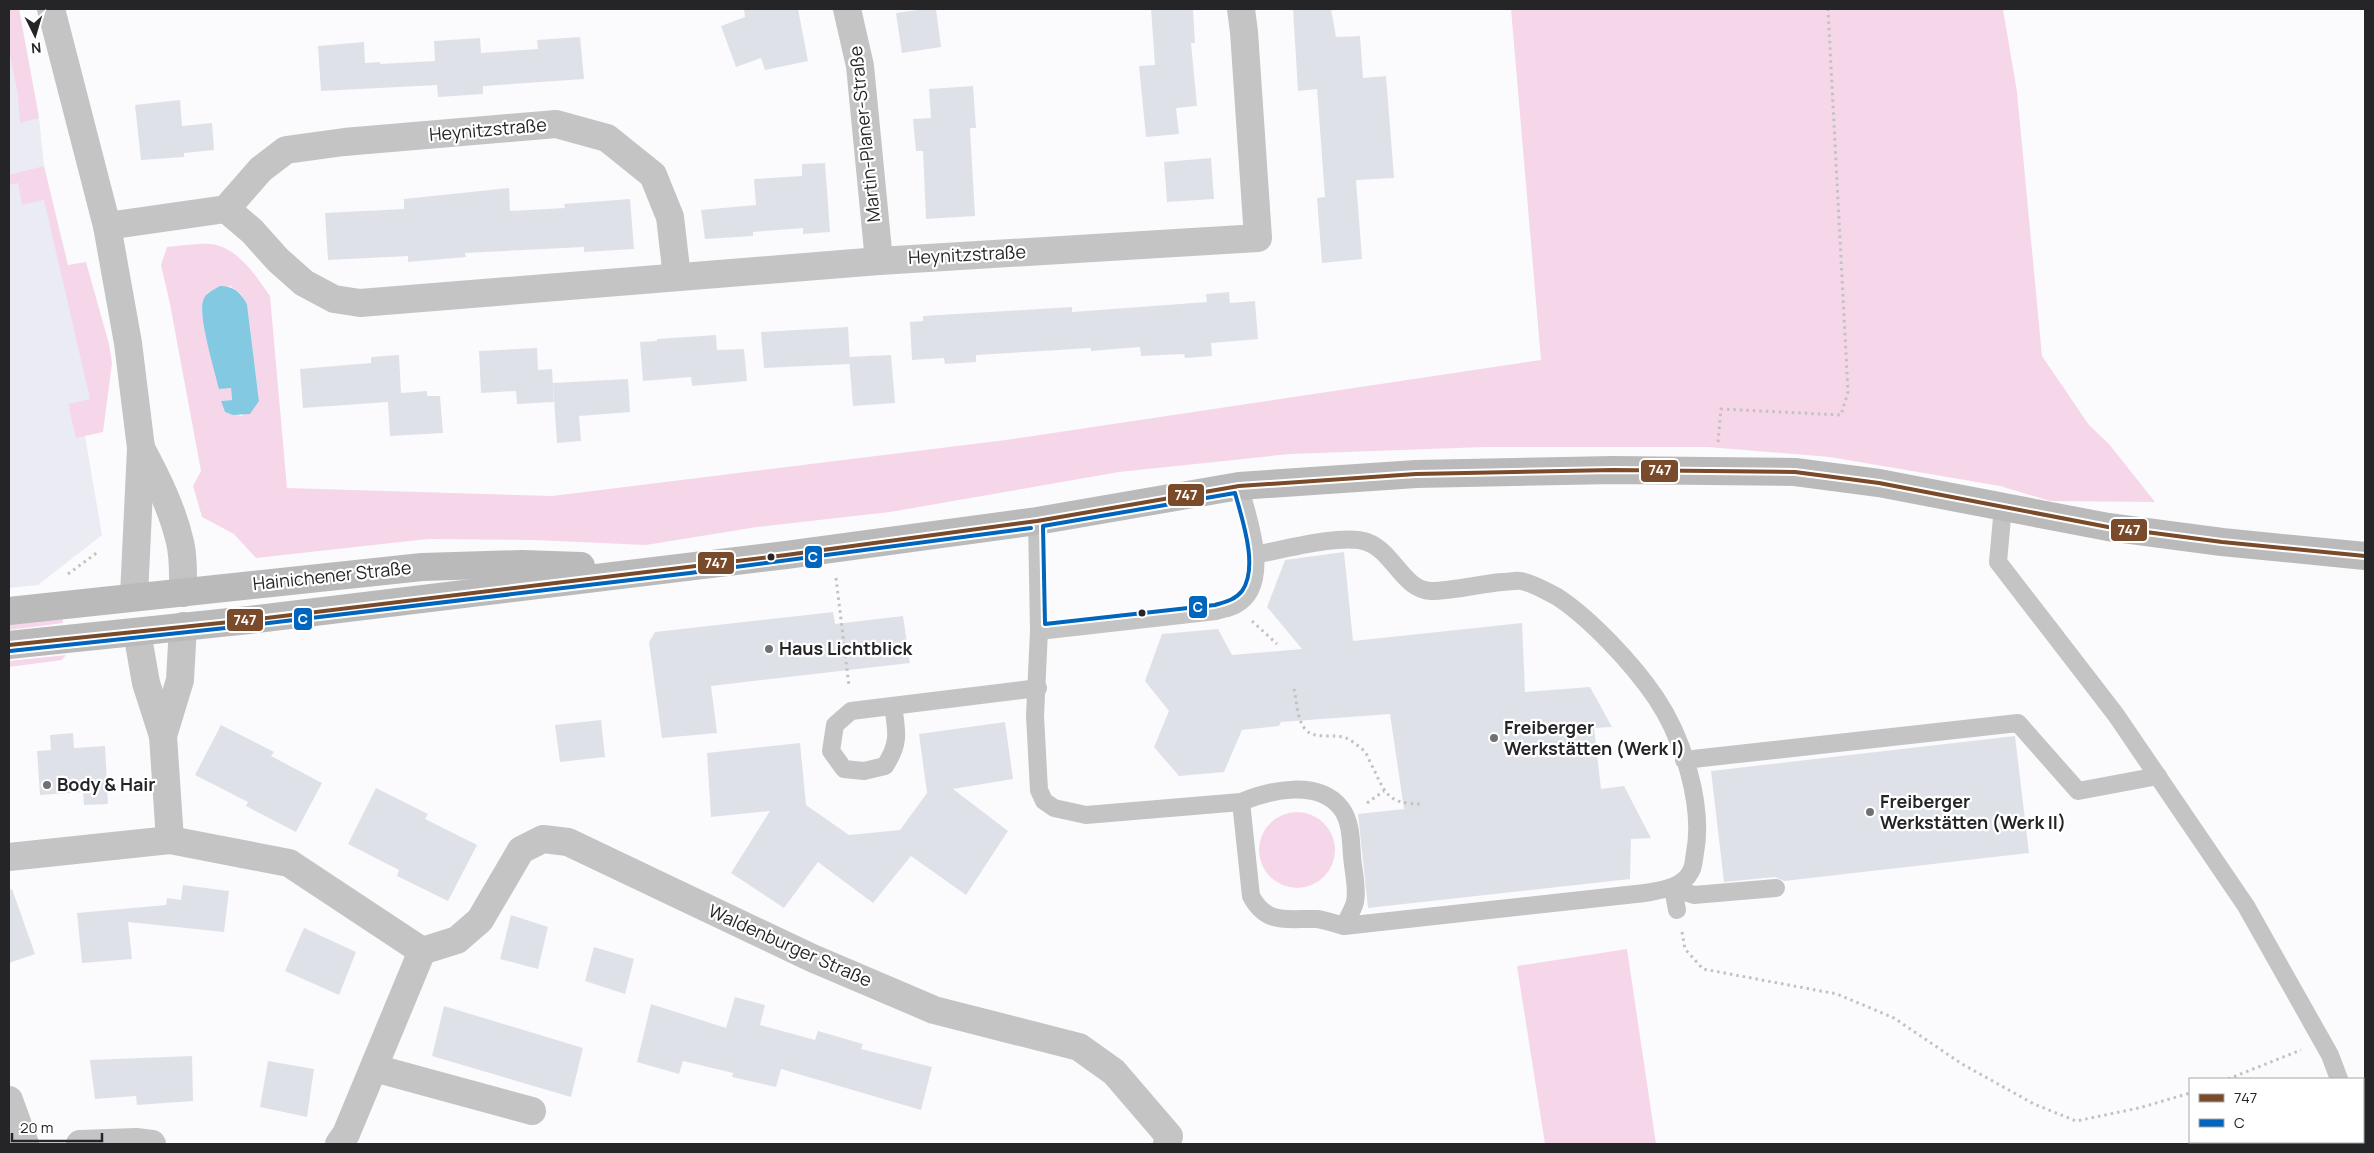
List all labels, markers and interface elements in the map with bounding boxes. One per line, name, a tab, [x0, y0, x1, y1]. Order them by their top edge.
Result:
north arrow	[10, 10, 60, 60]
text: N	[30, 39, 42, 58]
street label: Martin-Planer-Straße	[843, 45, 885, 224]
street label: Heynitzstraße	[428, 112, 548, 146]
street label: Heynitzstraße	[907, 239, 1026, 269]
line badge: 747	[1640, 459, 1679, 483]
text: 747	[1649, 460, 1671, 479]
line badge: 747	[1167, 483, 1205, 507]
text: 747	[1175, 485, 1197, 504]
line badge: 747	[2110, 518, 2148, 542]
text: 747	[2118, 520, 2140, 539]
line badge: C	[804, 545, 823, 569]
text: C	[808, 547, 818, 566]
line badge: 747	[697, 551, 735, 575]
unlabelled marker	[766, 552, 776, 562]
text: 747	[705, 553, 727, 572]
street label: Hainichener Straße	[251, 555, 412, 595]
line badge: C	[1188, 595, 1208, 619]
text: C	[1193, 597, 1203, 616]
line badge: C	[293, 607, 313, 631]
line badge: 747	[226, 608, 264, 632]
unlabelled marker	[1137, 608, 1147, 618]
text: C	[298, 609, 308, 628]
text: 747	[234, 610, 256, 629]
place label: Haus Lichtblick	[779, 636, 914, 660]
marker: Haus Lichtblick	[763, 643, 775, 655]
place label: Freiberger Werkstätten (Werk I)	[1504, 715, 1685, 760]
marker: Freiberger Werkstätten (Werk I)	[1488, 732, 1500, 744]
place label: Body & Hair	[57, 772, 155, 796]
marker: Body & Hair	[41, 779, 53, 791]
place label: Freiberger Werkstätten (Werk II)	[1880, 789, 2066, 834]
marker: Freiberger Werkstätten (Werk II)	[1864, 806, 1876, 818]
street label: Waldenburger Straße	[705, 898, 876, 992]
legend	[2189, 1078, 2364, 1143]
text: 747	[2234, 1087, 2257, 1108]
scale bar	[12, 1110, 102, 1142]
text: C	[2234, 1112, 2245, 1133]
text: 20 m	[20, 1117, 53, 1138]

